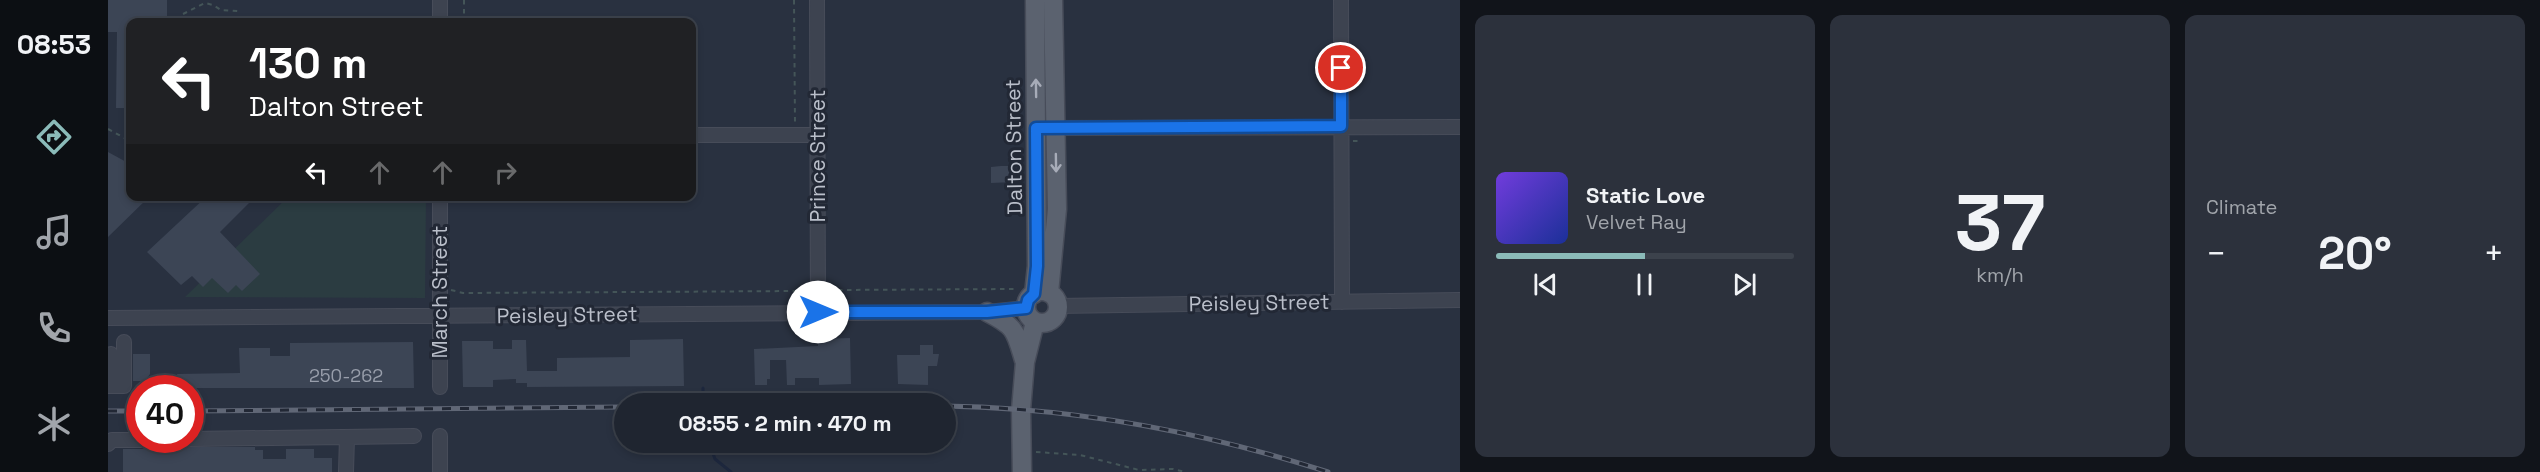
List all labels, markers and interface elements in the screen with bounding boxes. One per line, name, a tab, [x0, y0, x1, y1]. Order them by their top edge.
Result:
text: 08:53	[17, 27, 91, 62]
text: 130 m	[249, 37, 367, 90]
icon: left	[150, 42, 228, 120]
pin	[1315, 42, 1366, 93]
icon: arrive	[1324, 51, 1357, 84]
street label: Dalton Street	[999, 79, 1028, 215]
one-way arrow	[1030, 79, 1042, 99]
text: Dalton Street	[249, 89, 424, 124]
street label: Prince Street	[804, 89, 831, 223]
icon: directions	[33, 116, 75, 158]
one-way arrow	[1051, 153, 1062, 173]
icon: left	[300, 156, 333, 189]
icon: ahead	[363, 156, 396, 189]
icon: ahead	[426, 156, 459, 189]
icon: right	[489, 156, 522, 189]
text: 37	[1955, 173, 2045, 273]
text: Static Love	[1586, 181, 1705, 209]
text: Climate	[2206, 194, 2277, 220]
text: Velvet Ray	[1586, 209, 1687, 235]
icon: music	[33, 211, 75, 253]
text: 20°	[2318, 225, 2392, 282]
street label: March Street	[426, 226, 453, 358]
text: −	[2206, 233, 2226, 275]
text: +	[2484, 233, 2504, 275]
text: km/h	[1976, 262, 2024, 288]
icon: previous	[1529, 268, 1562, 301]
icon: pause	[1628, 268, 1661, 301]
icon: next	[1728, 268, 1761, 301]
position arrow	[786, 280, 850, 344]
street label: Peisley Street	[1188, 288, 1330, 317]
street label: Peisley Street	[496, 300, 638, 329]
icon: phone	[33, 307, 75, 349]
house number: 250-262	[309, 364, 383, 387]
speed limit sign: 40	[126, 375, 204, 453]
icon: climate	[33, 403, 75, 445]
text: 08:55 · 2 min · 470 m	[678, 409, 892, 437]

